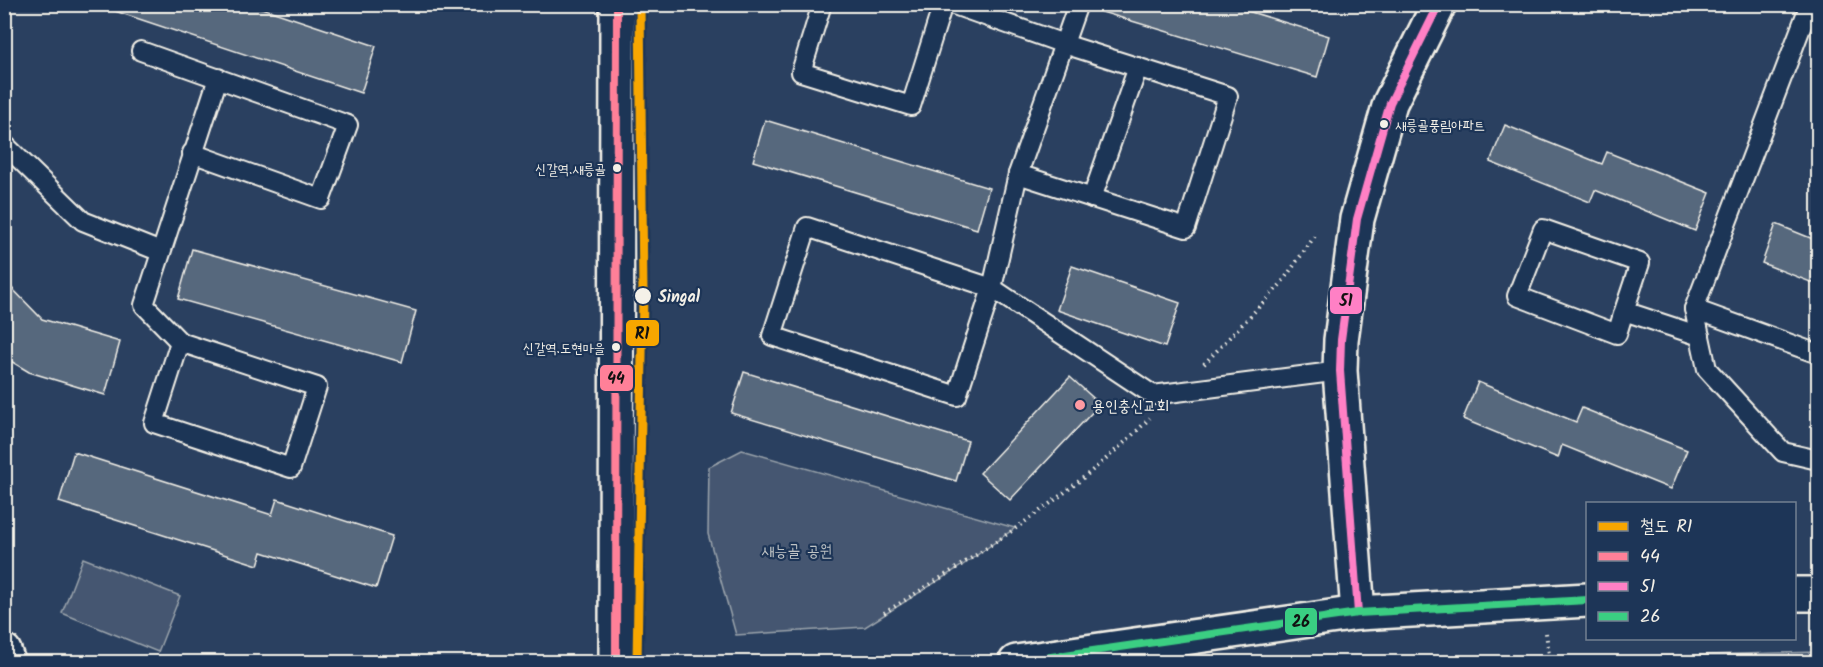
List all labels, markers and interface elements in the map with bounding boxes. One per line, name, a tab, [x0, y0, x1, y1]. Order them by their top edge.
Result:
place label: 새릉골풍림아파트	[1395, 115, 1485, 137]
marker: 새릉골풍림아파트	[1378, 118, 1390, 130]
place label: 신갈역.새릉골	[535, 159, 606, 181]
marker: 신갈역.새릉골	[611, 162, 623, 174]
place label: Singal	[658, 285, 701, 310]
marker: Singal	[633, 286, 653, 306]
line badge: 51	[1329, 286, 1363, 315]
text: 51	[1339, 289, 1353, 314]
line badge: R1	[625, 319, 660, 347]
text: R1	[635, 322, 649, 347]
place label: 신갈역.도현마을	[523, 338, 605, 360]
marker: 신갈역.도현마을	[610, 341, 622, 353]
line badge: 44	[599, 364, 634, 392]
text: 44	[607, 367, 625, 392]
place label: 용인충신교회	[1092, 394, 1169, 419]
marker: 용인충신교회	[1073, 398, 1087, 412]
legend	[1586, 502, 1796, 640]
text: 철도 R1	[1640, 513, 1692, 542]
park label: 새능골 공원	[762, 539, 832, 564]
text: 44	[1640, 543, 1660, 572]
text: 51	[1640, 573, 1655, 602]
text: 26	[1640, 603, 1660, 632]
line badge: 26	[1284, 607, 1318, 636]
text: 26	[1292, 610, 1310, 635]

